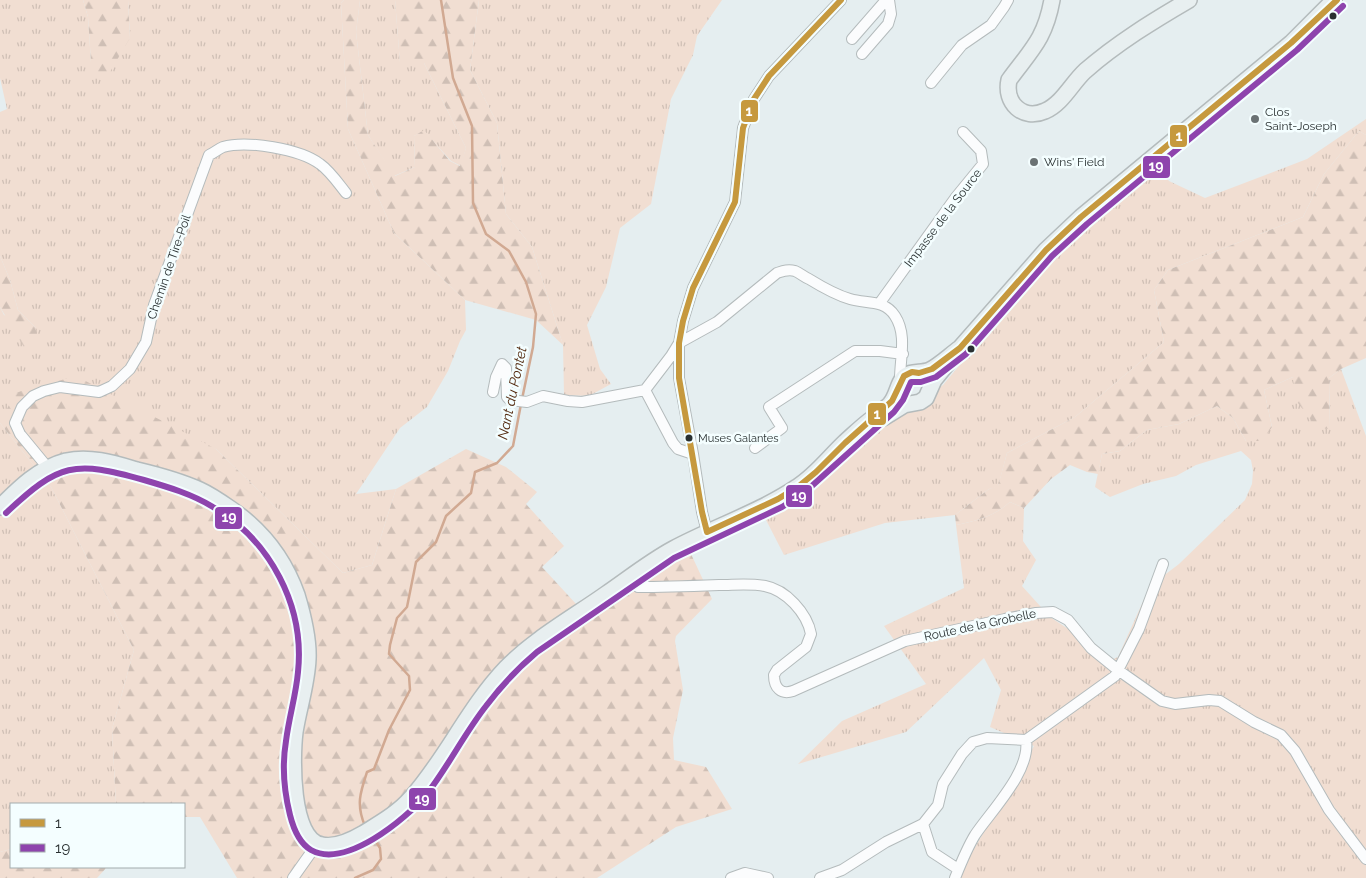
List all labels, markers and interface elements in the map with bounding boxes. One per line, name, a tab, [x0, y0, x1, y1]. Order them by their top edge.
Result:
unlabelled marker	[1328, 11, 1338, 21]
line badge: 1	[740, 99, 759, 123]
text: 1	[746, 103, 753, 119]
place label: Clos Saint-Joseph	[1265, 105, 1337, 133]
marker: Clos Saint-Joseph	[1249, 113, 1261, 125]
line badge: 1	[1169, 124, 1188, 148]
text: 1	[1176, 128, 1183, 144]
place label: Wins' Field	[1044, 155, 1105, 169]
line badge: 19	[1142, 155, 1171, 179]
marker: Wins' Field	[1028, 156, 1040, 168]
text: 19	[1148, 158, 1164, 174]
street label: Impasse de la Source	[902, 166, 984, 270]
street label: Chemin de Tire-Poil	[145, 212, 194, 321]
unlabelled marker	[966, 344, 976, 354]
water label: Nant du Pontet	[494, 345, 530, 441]
line badge: 1	[867, 402, 887, 426]
text: 1	[874, 406, 881, 422]
place label: Muses Galantes	[698, 432, 779, 445]
marker: Muses Galantes	[684, 433, 694, 443]
line badge: 19	[785, 484, 813, 508]
text: 19	[791, 488, 807, 504]
line badge: 19	[214, 506, 243, 530]
text: 19	[221, 509, 237, 525]
street label: Route de la Grobelle	[923, 606, 1037, 644]
line badge: 19	[408, 787, 437, 811]
text: 19	[414, 791, 430, 807]
legend	[10, 803, 185, 868]
text: 1	[55, 814, 62, 832]
text: 19	[55, 839, 70, 857]

